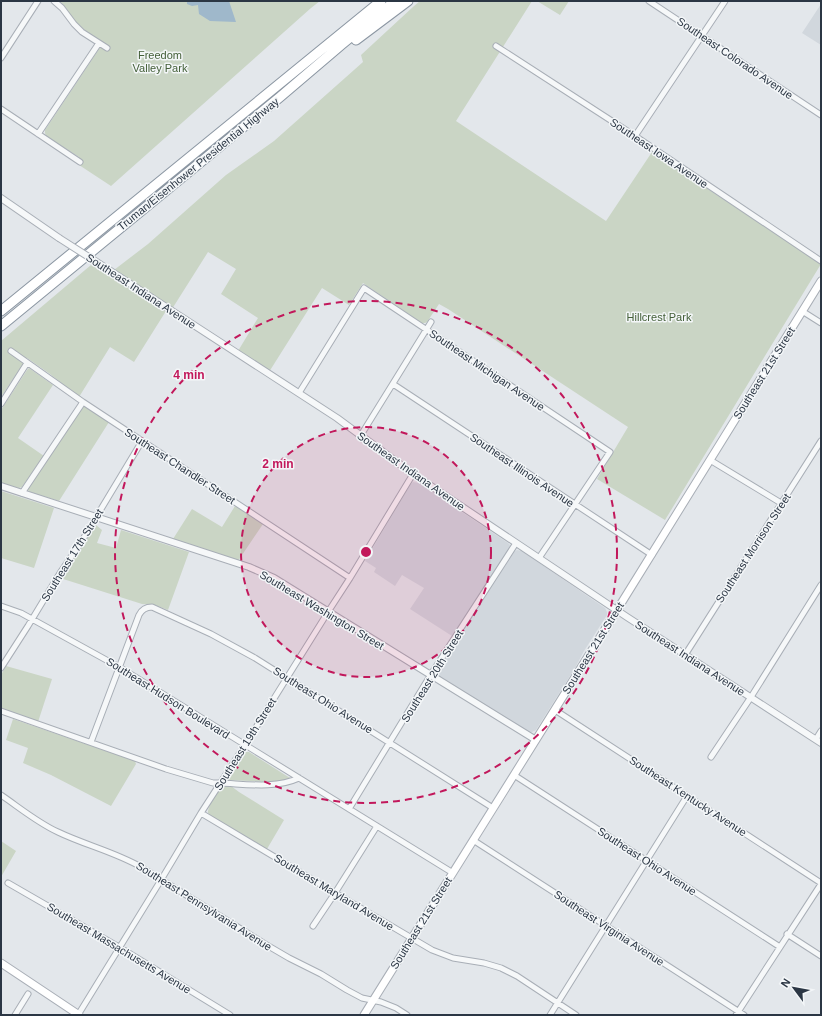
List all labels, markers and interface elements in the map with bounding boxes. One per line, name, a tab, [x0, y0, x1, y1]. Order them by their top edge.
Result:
street label: Southeast Colorado Avenue	[675, 15, 795, 101]
park label: Freedom Valley Park	[133, 49, 188, 74]
street label: Truman/Eisenhower Presidential Highway	[115, 95, 281, 233]
street label: Southeast Iowa Avenue	[608, 116, 710, 190]
street label: Southeast Indiana Avenue	[84, 251, 198, 331]
park label: Hillcrest Park	[627, 311, 692, 323]
street label: Southeast 21st Street	[731, 325, 797, 421]
street label: Southeast Michigan Avenue	[427, 327, 547, 413]
text: 4 min	[173, 368, 205, 382]
street label: Southeast Chandler Street	[122, 426, 238, 506]
street label: Southeast Indiana Avenue	[355, 429, 467, 513]
street label: Southeast Illinois Avenue	[468, 431, 576, 509]
text: 2 min	[262, 457, 294, 471]
street label: Southeast Morrison Street	[713, 491, 793, 605]
street label: Southeast 17th Street	[39, 507, 105, 603]
centre of rings	[359, 545, 373, 559]
street label: Southeast Washington Street	[258, 568, 386, 652]
street label: Southeast 21st Street	[560, 600, 626, 696]
street label: Southeast Indiana Avenue	[633, 618, 747, 698]
street label: Southeast 20th Street	[399, 628, 465, 724]
street label: Southeast Hudson Boulevard	[104, 655, 232, 741]
street label: Southeast Ohio Avenue	[271, 664, 375, 736]
street label: Southeast 19th Street	[212, 696, 278, 792]
street label: Southeast Kentucky Avenue	[627, 754, 749, 838]
street label: Southeast Ohio Avenue	[595, 825, 699, 897]
street label: Southeast Maryland Avenue	[272, 851, 396, 933]
street label: Southeast Pennsylvania Avenue	[134, 859, 274, 953]
street label: Southeast 21st Street	[388, 875, 454, 971]
street label: Southeast Virginia Avenue	[552, 888, 666, 968]
street label: Southeast Massachusetts Avenue	[45, 900, 193, 996]
north arrow	[774, 968, 814, 1008]
text: N	[778, 976, 793, 989]

